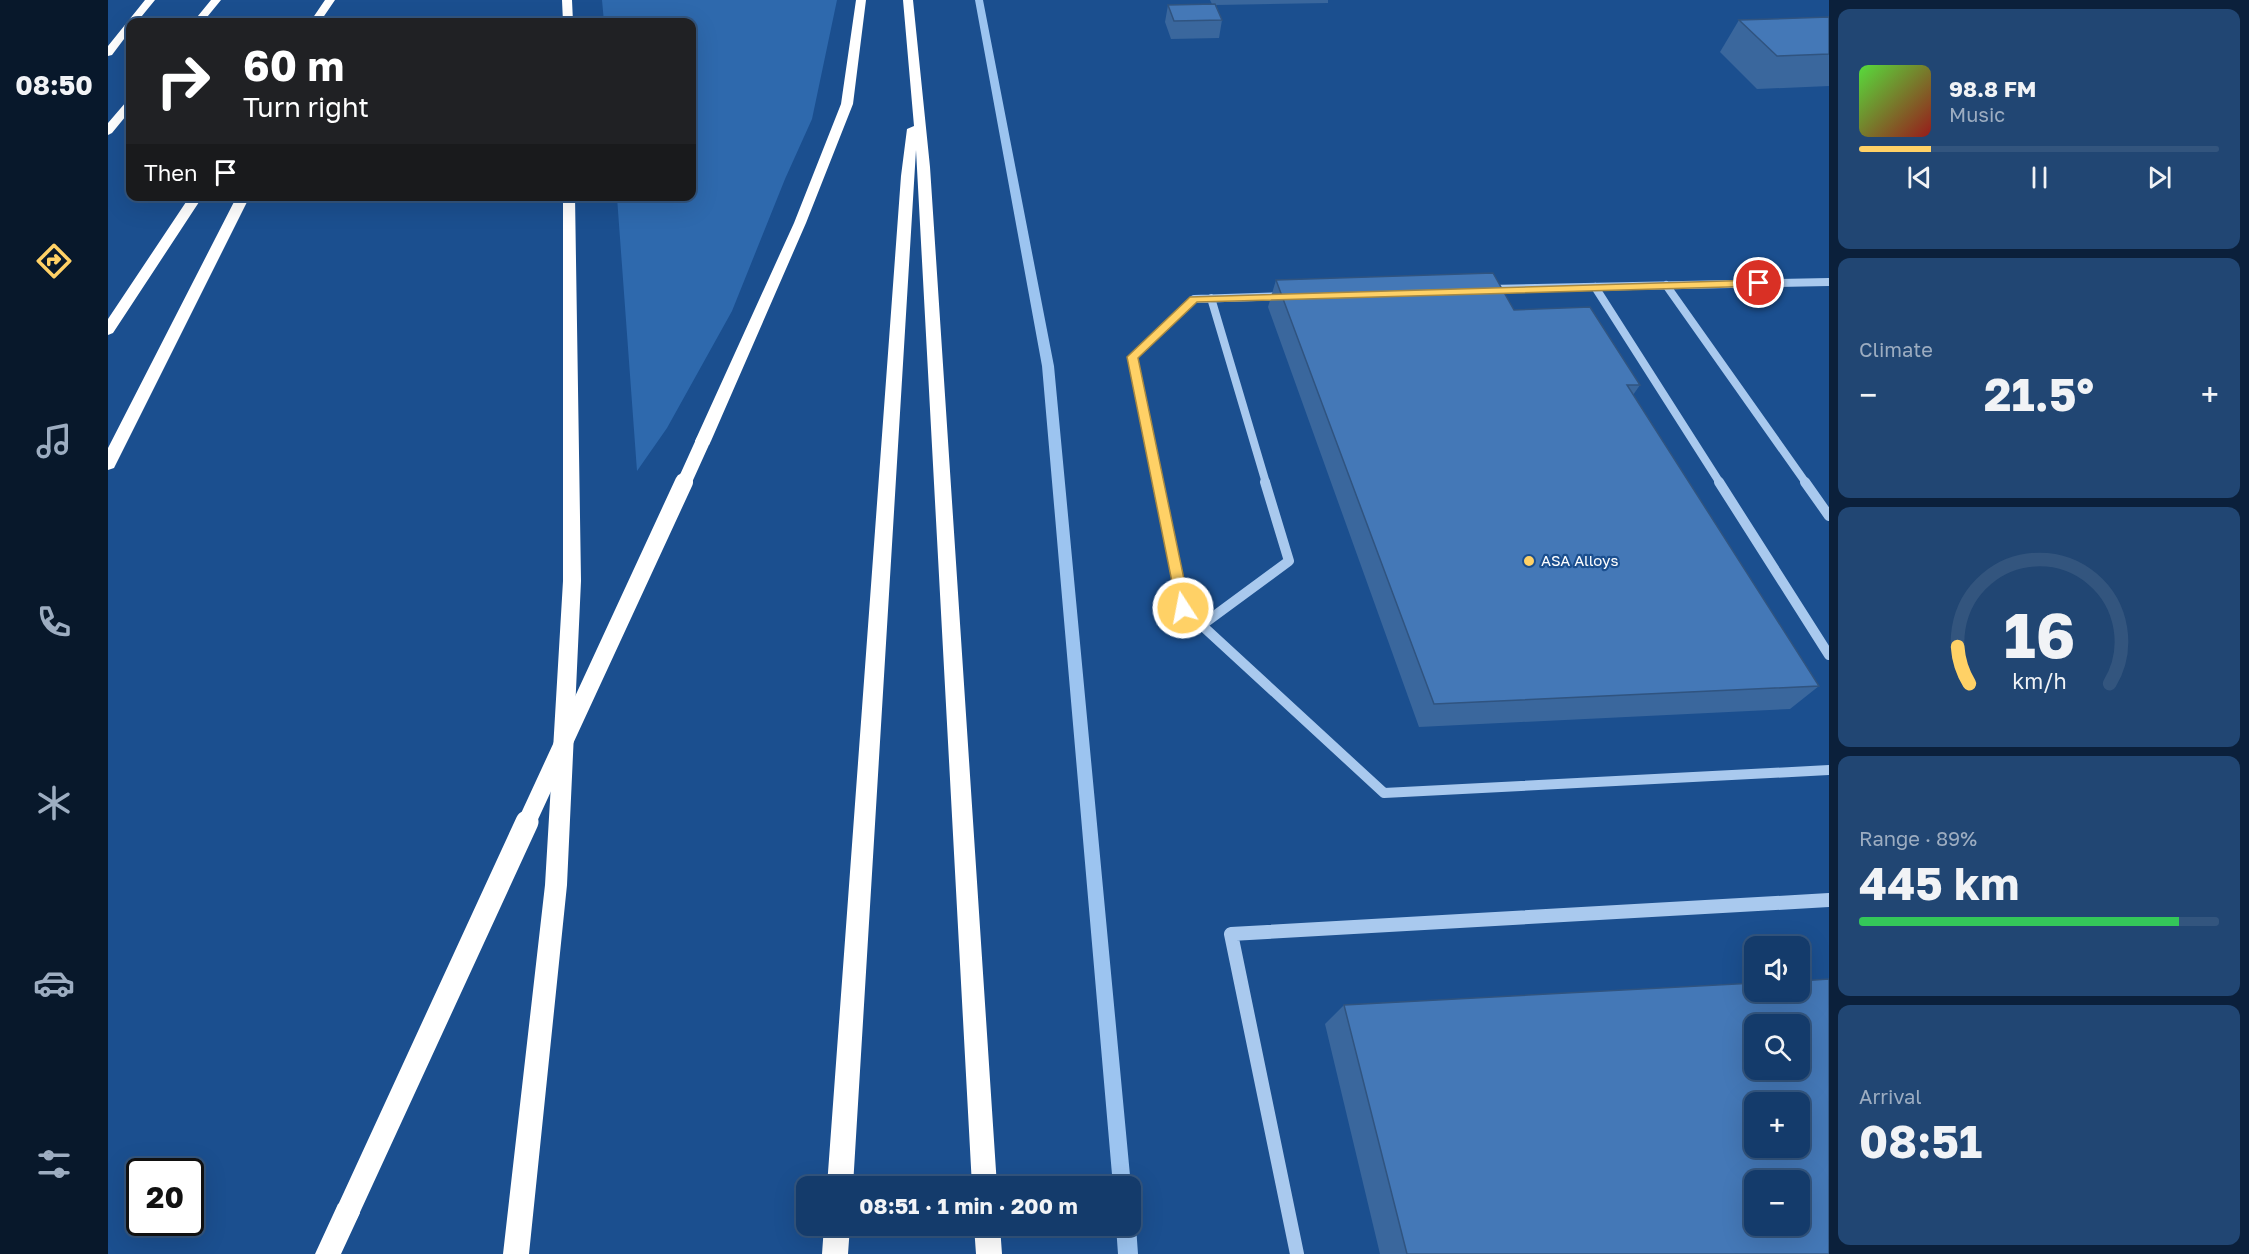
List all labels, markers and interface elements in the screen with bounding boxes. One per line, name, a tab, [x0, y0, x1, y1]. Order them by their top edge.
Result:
text: 60 m	[243, 40, 344, 90]
icon: right	[144, 42, 222, 120]
text: 08:50	[15, 69, 93, 101]
text: 98.8 FM	[1949, 75, 2036, 102]
text: Turn right	[243, 91, 369, 123]
text: Music	[1949, 102, 2005, 126]
icon: arrive	[209, 156, 242, 189]
text: Then	[144, 159, 197, 186]
icon: previous	[1903, 161, 1936, 194]
icon: pause	[2023, 161, 2056, 194]
icon: next	[2143, 161, 2176, 194]
icon: directions	[33, 240, 75, 282]
pin	[1733, 257, 1784, 308]
icon: arrive	[1742, 266, 1775, 299]
text: Climate	[1859, 337, 1933, 361]
text: 21.5°	[1984, 367, 2094, 421]
text: −	[1859, 375, 1877, 414]
text: +	[2201, 375, 2219, 414]
icon: music	[33, 420, 75, 462]
place label: ASA Alloys	[1541, 551, 1618, 569]
marker: ASA Alloys	[1522, 554, 1536, 568]
position arrow	[1151, 576, 1215, 640]
text: 16	[2003, 597, 2075, 672]
icon: phone	[33, 601, 75, 643]
text: km/h	[2012, 668, 2066, 694]
icon: climate	[33, 782, 75, 824]
text: Range · 89%	[1859, 826, 1977, 850]
text: 445 km	[1859, 856, 2019, 910]
map controls	[1744, 936, 1810, 1236]
button: sound	[1744, 936, 1810, 1002]
icon: car	[33, 962, 75, 1004]
button: search	[1744, 1014, 1810, 1080]
text: Arrival	[1859, 1084, 1922, 1108]
button: +	[1744, 1092, 1810, 1158]
text: 08:51	[1859, 1114, 1982, 1168]
icon: filters	[33, 1143, 75, 1185]
speed limit sign: 20	[126, 1158, 204, 1236]
button: −	[1744, 1170, 1810, 1236]
text: 08:51 · 1 min · 200 m	[859, 1192, 1078, 1219]

